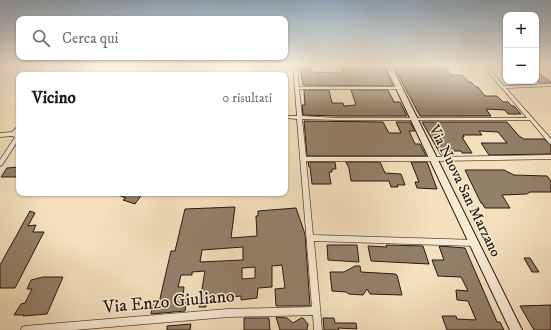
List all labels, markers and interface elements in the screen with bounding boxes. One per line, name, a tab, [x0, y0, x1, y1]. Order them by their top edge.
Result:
map controls	[503, 12, 539, 84]
button: +	[503, 12, 539, 48]
search box	[16, 16, 288, 60]
icon: search	[30, 27, 52, 49]
text: Cerca qui	[62, 29, 118, 48]
button: −	[503, 48, 539, 84]
text: Vicino	[32, 87, 76, 109]
text: 0 risultati	[222, 90, 272, 106]
street label: Via Nuova San Marzano	[424, 121, 505, 260]
street label: Via Enzo Giuliano	[101, 285, 236, 319]

